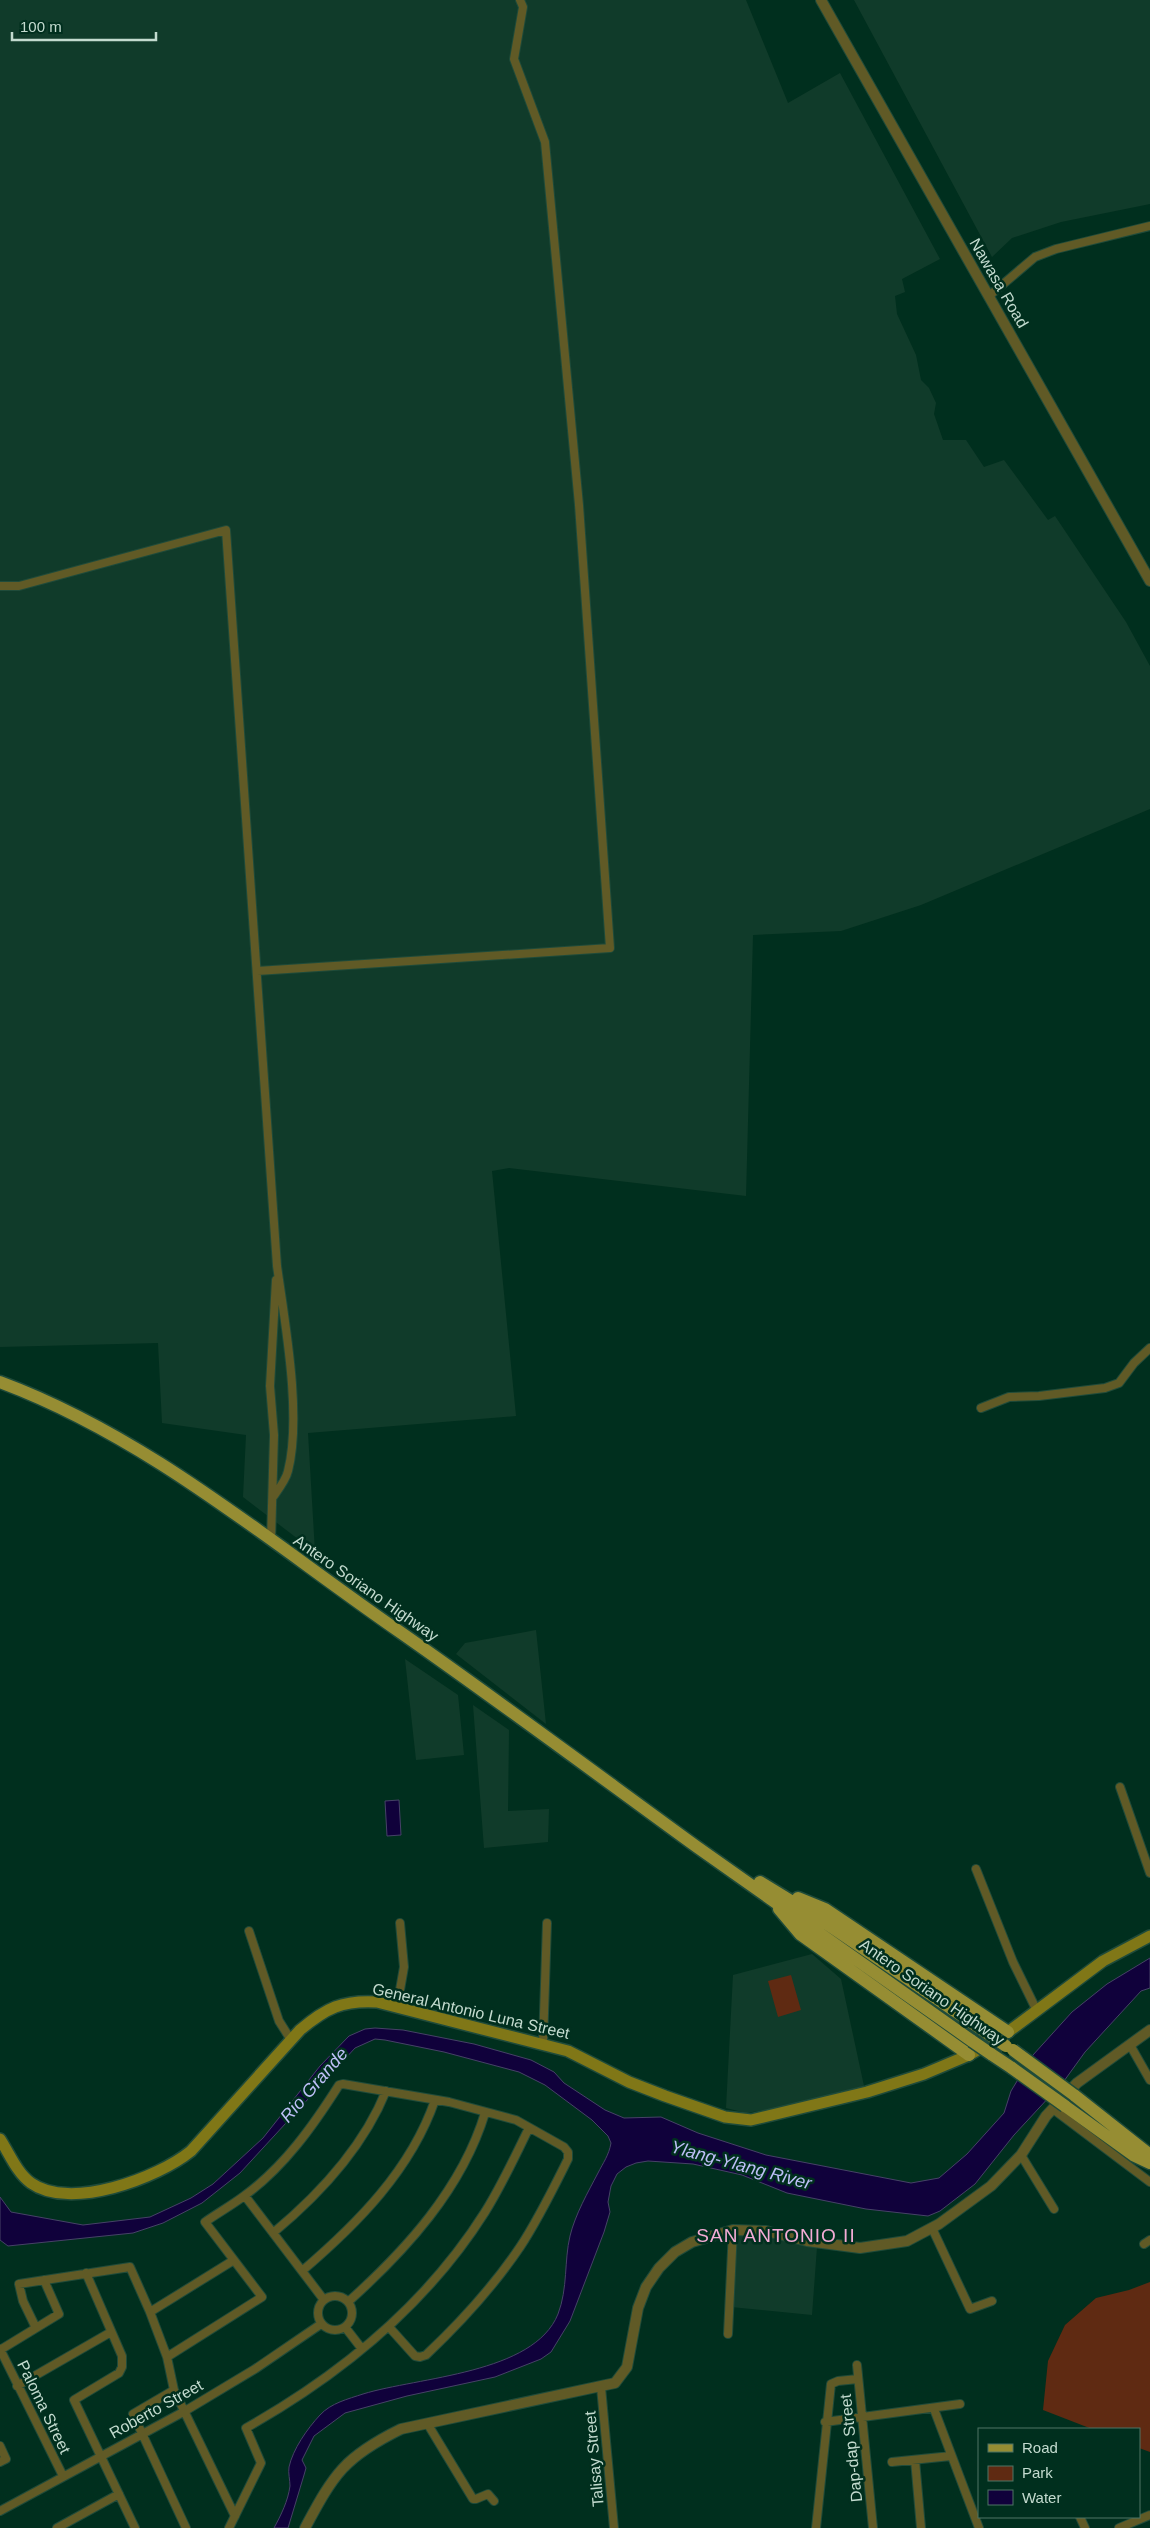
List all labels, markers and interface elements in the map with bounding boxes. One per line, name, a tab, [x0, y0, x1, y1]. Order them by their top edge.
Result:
scale bar	[12, 10, 156, 42]
text: 100 m	[20, 18, 62, 35]
street label: Nawasa Road	[967, 235, 1031, 331]
street label: Antero Soriano Highway	[290, 1532, 442, 1644]
street label: Antero Soriano Highway	[856, 1936, 1008, 2048]
street label: General Antonio Luna Street	[371, 1980, 572, 2042]
water label: Rio Grande	[276, 2044, 352, 2126]
water label: Ylang-Ylang River	[668, 2137, 815, 2194]
district label: SAN ANTONIO II	[696, 2225, 856, 2246]
street label: Paloma Street	[14, 2358, 74, 2457]
street label: Roberto Street	[106, 2376, 206, 2442]
street label: Dap-dap Street	[837, 2393, 865, 2503]
street label: Talisay Street	[581, 2410, 607, 2508]
legend	[978, 2428, 1140, 2518]
text: Road	[1022, 2439, 1058, 2456]
text: Park	[1022, 2464, 1053, 2481]
text: Water	[1022, 2489, 1061, 2506]

